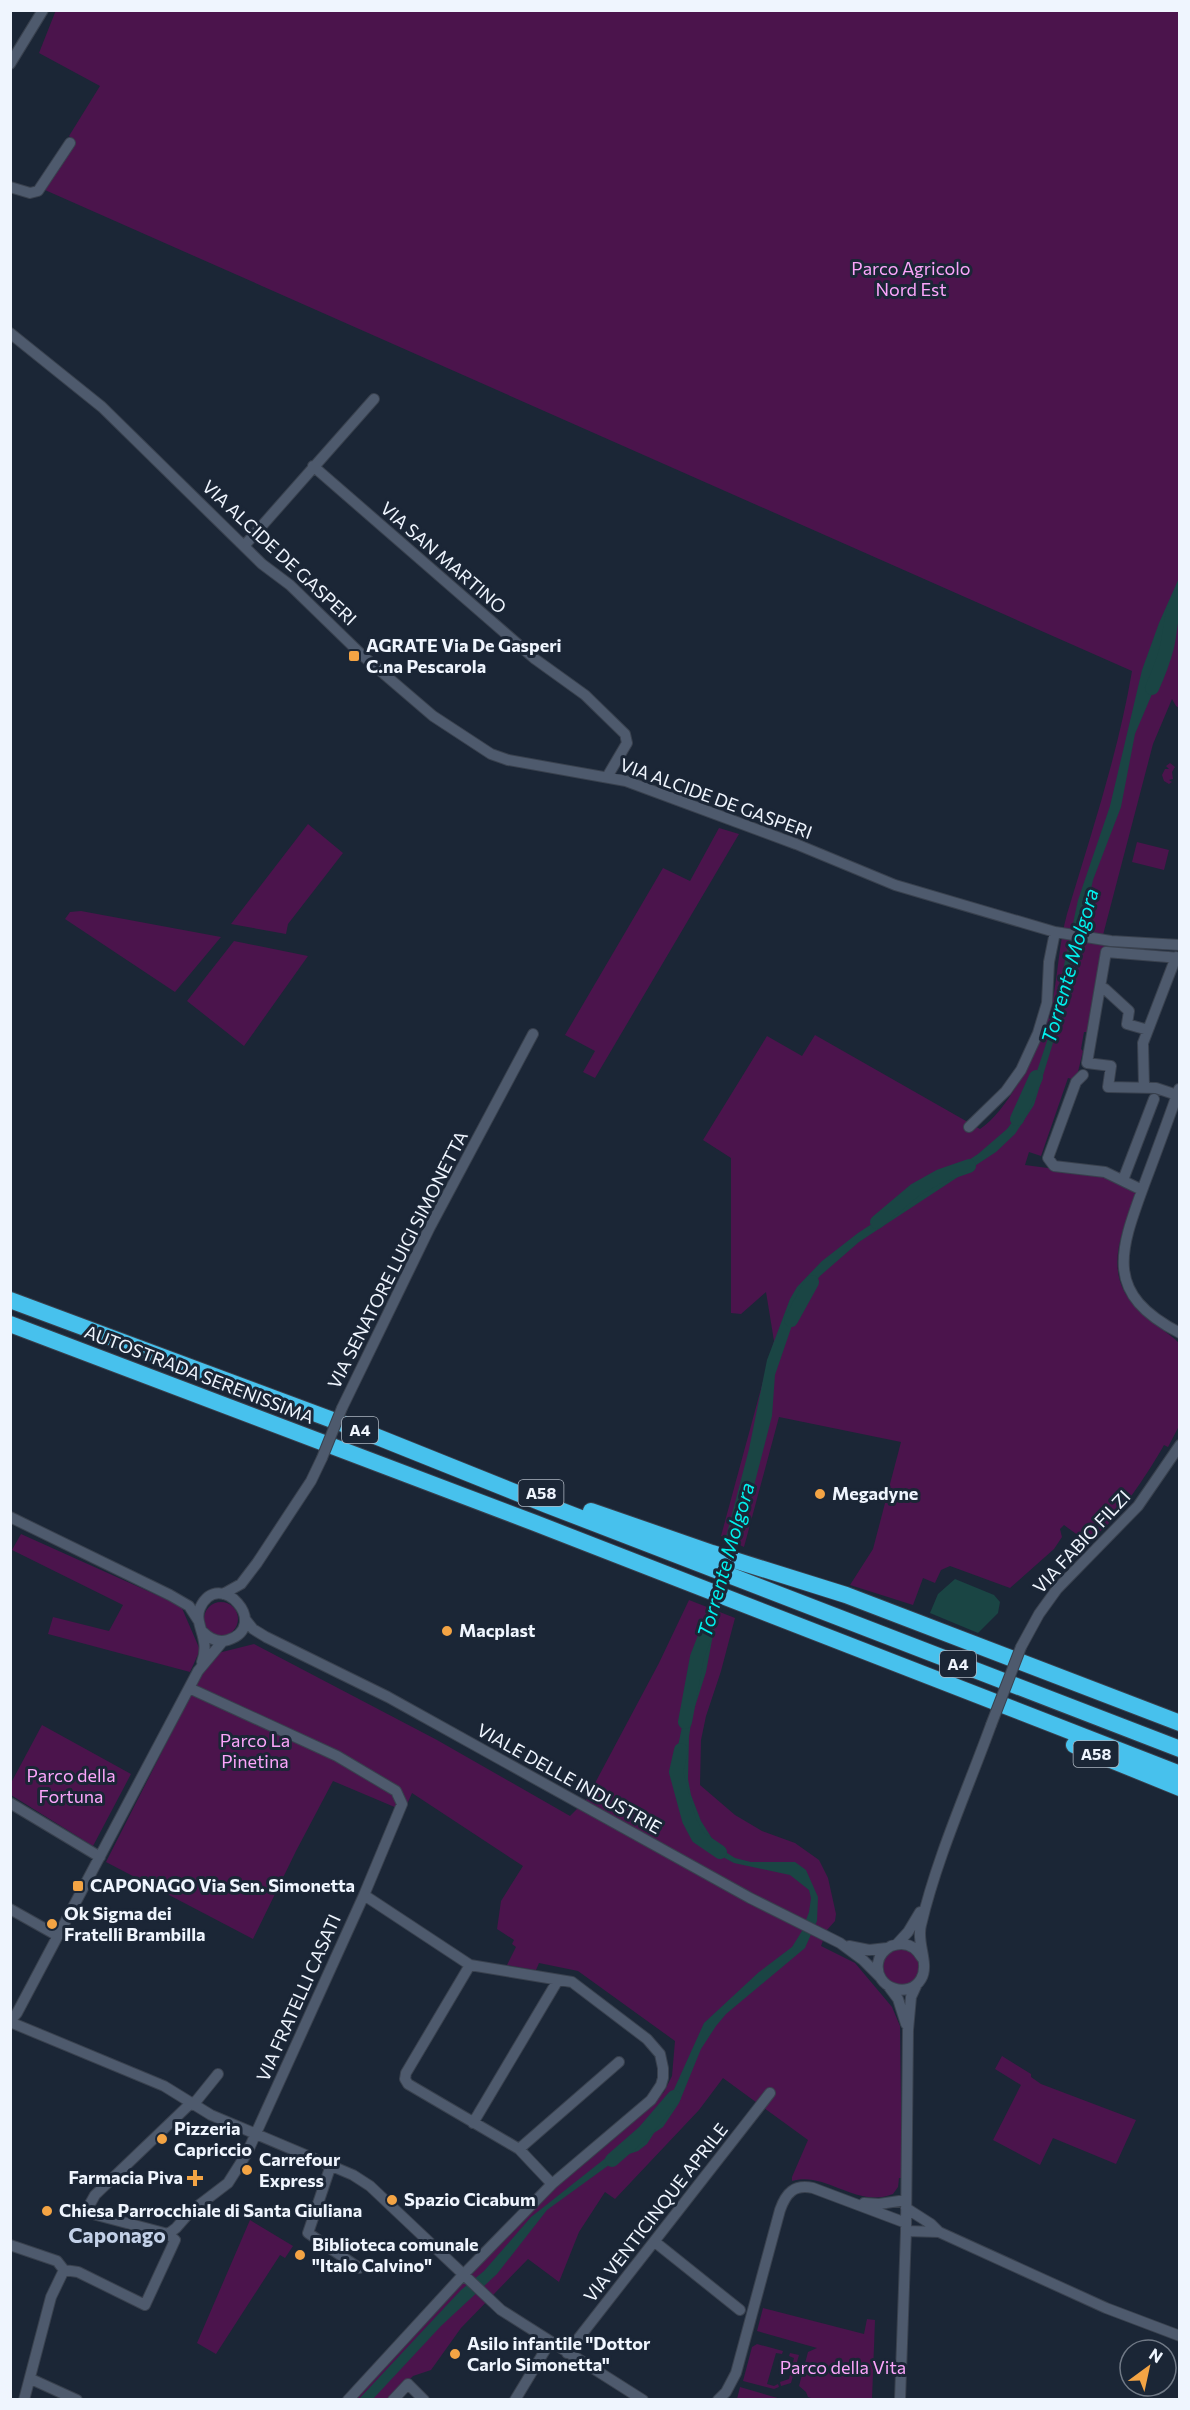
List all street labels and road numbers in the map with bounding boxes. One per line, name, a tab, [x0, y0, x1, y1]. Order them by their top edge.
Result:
street label: VIA ALCIDE DE GASPERI	[198, 475, 361, 630]
street label: VIA SAN MARTINO	[376, 497, 511, 618]
street label: VIA ALCIDE DE GASPERI	[617, 753, 815, 843]
street label: VIA SENATORE LUIGI SIMONETTA	[322, 1127, 472, 1392]
street label: AUTOSTRADA SERENISSIMA	[82, 1320, 317, 1428]
road number: A4	[342, 1417, 378, 1443]
road number: A58	[518, 1480, 564, 1506]
street label: VIA FABIO FILZI	[1028, 1485, 1135, 1597]
road number: A4	[940, 1651, 976, 1677]
street label: VIALE DELLE INDUSTRIE	[473, 1718, 666, 1838]
road number: A58	[1074, 1741, 1118, 1767]
street label: VIA FRATELLI CASATI	[251, 1911, 345, 2085]
street label: VIA VENTICINQUE APRILE	[578, 2118, 732, 2306]

